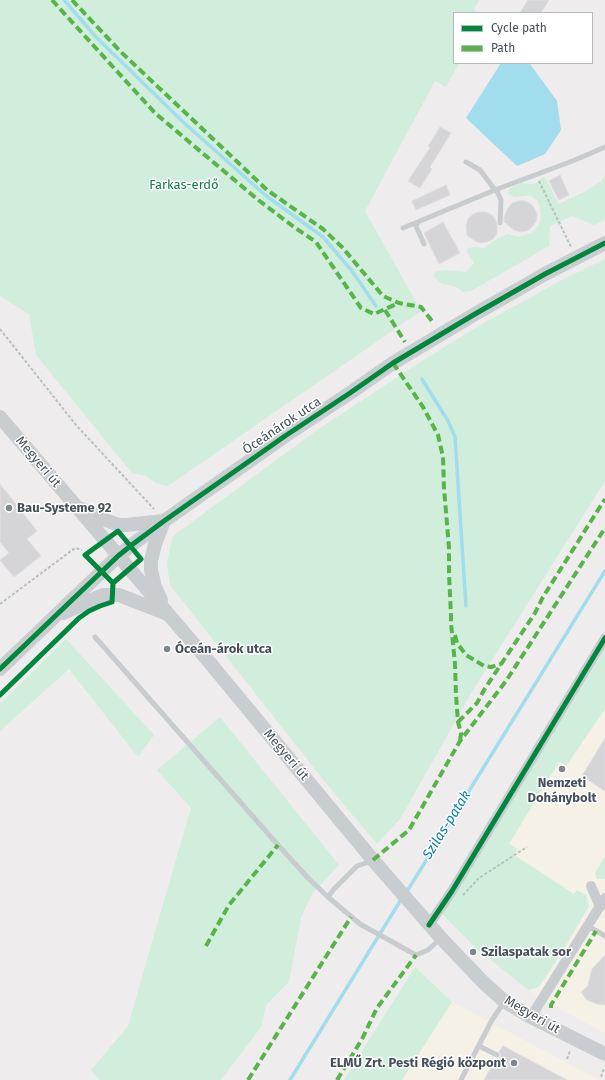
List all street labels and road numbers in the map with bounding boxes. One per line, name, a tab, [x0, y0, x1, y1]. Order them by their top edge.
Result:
street label: Óceánárok utca	[240, 394, 324, 458]
street label: Megyeri út	[12, 433, 64, 491]
street label: Megyeri út	[260, 726, 312, 784]
street label: Megyeri út	[501, 993, 563, 1037]

